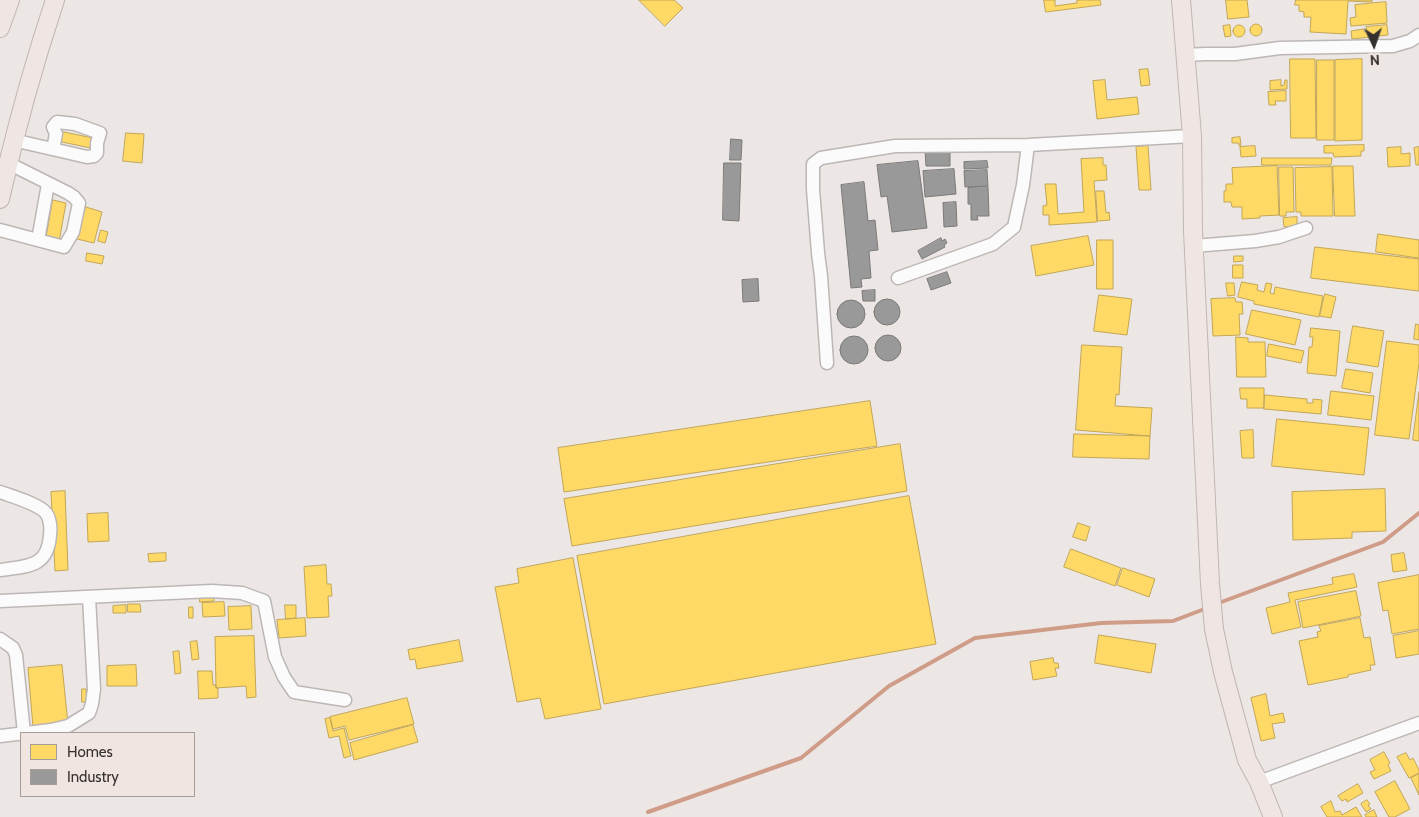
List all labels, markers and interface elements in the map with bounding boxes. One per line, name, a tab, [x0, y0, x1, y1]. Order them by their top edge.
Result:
north arrow	[1349, 20, 1399, 70]
text: N	[1369, 51, 1380, 69]
legend	[20, 732, 195, 797]
text: Homes	[67, 743, 113, 761]
text: Industry	[67, 768, 119, 786]

